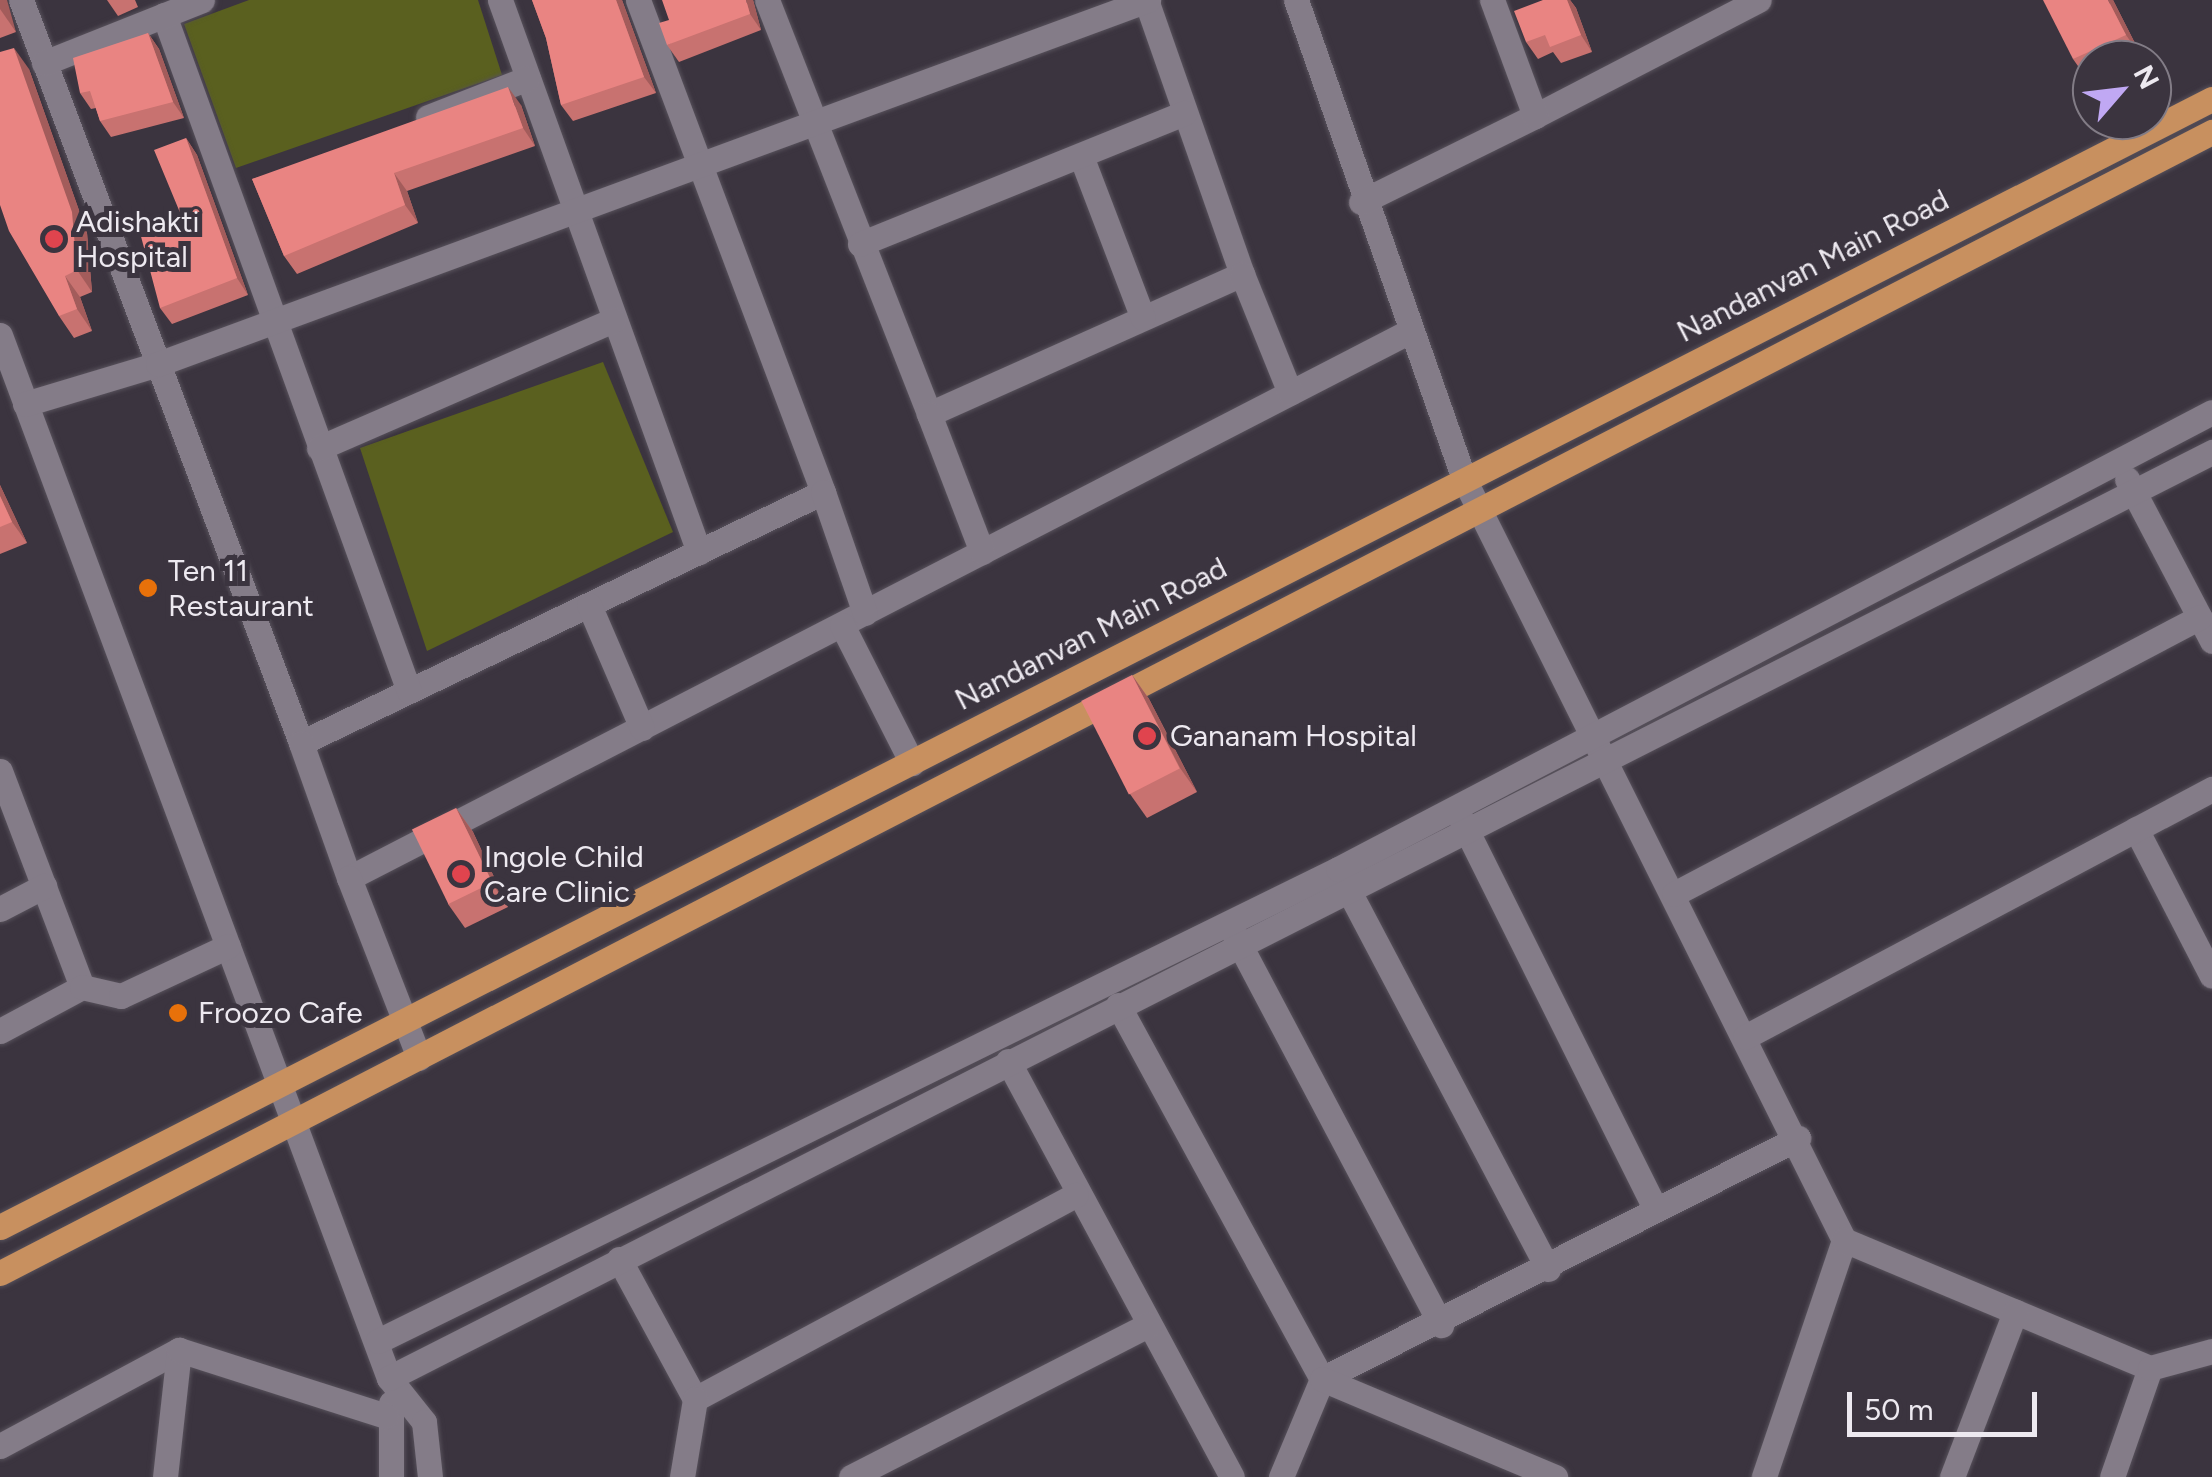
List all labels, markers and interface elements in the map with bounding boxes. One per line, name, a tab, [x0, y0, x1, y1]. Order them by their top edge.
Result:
north arrow	[2072, 40, 2172, 140]
text: N	[2127, 59, 2167, 94]
street label: Nandanvan Main Road	[1671, 182, 1955, 350]
place label: Adishakti Hospital	[76, 204, 200, 274]
marker: Adishakti Hospital	[41, 226, 67, 252]
street label: Nandanvan Main Road	[949, 550, 1233, 718]
place label: Ten 11 Restaurant	[168, 553, 314, 624]
marker: Ten 11 Restaurant	[137, 577, 159, 599]
place label: Gananam Hospital	[1170, 718, 1417, 754]
marker: Gananam Hospital	[1134, 723, 1160, 749]
place label: Ingole Child Care Clinic	[484, 839, 644, 910]
marker: Ingole Child Care Clinic	[448, 861, 474, 887]
place label: Froozo Cafe	[198, 995, 363, 1031]
marker: Froozo Cafe	[167, 1002, 189, 1024]
scale bar	[1852, 1372, 2042, 1434]
text: 50 m	[1864, 1391, 1933, 1428]

